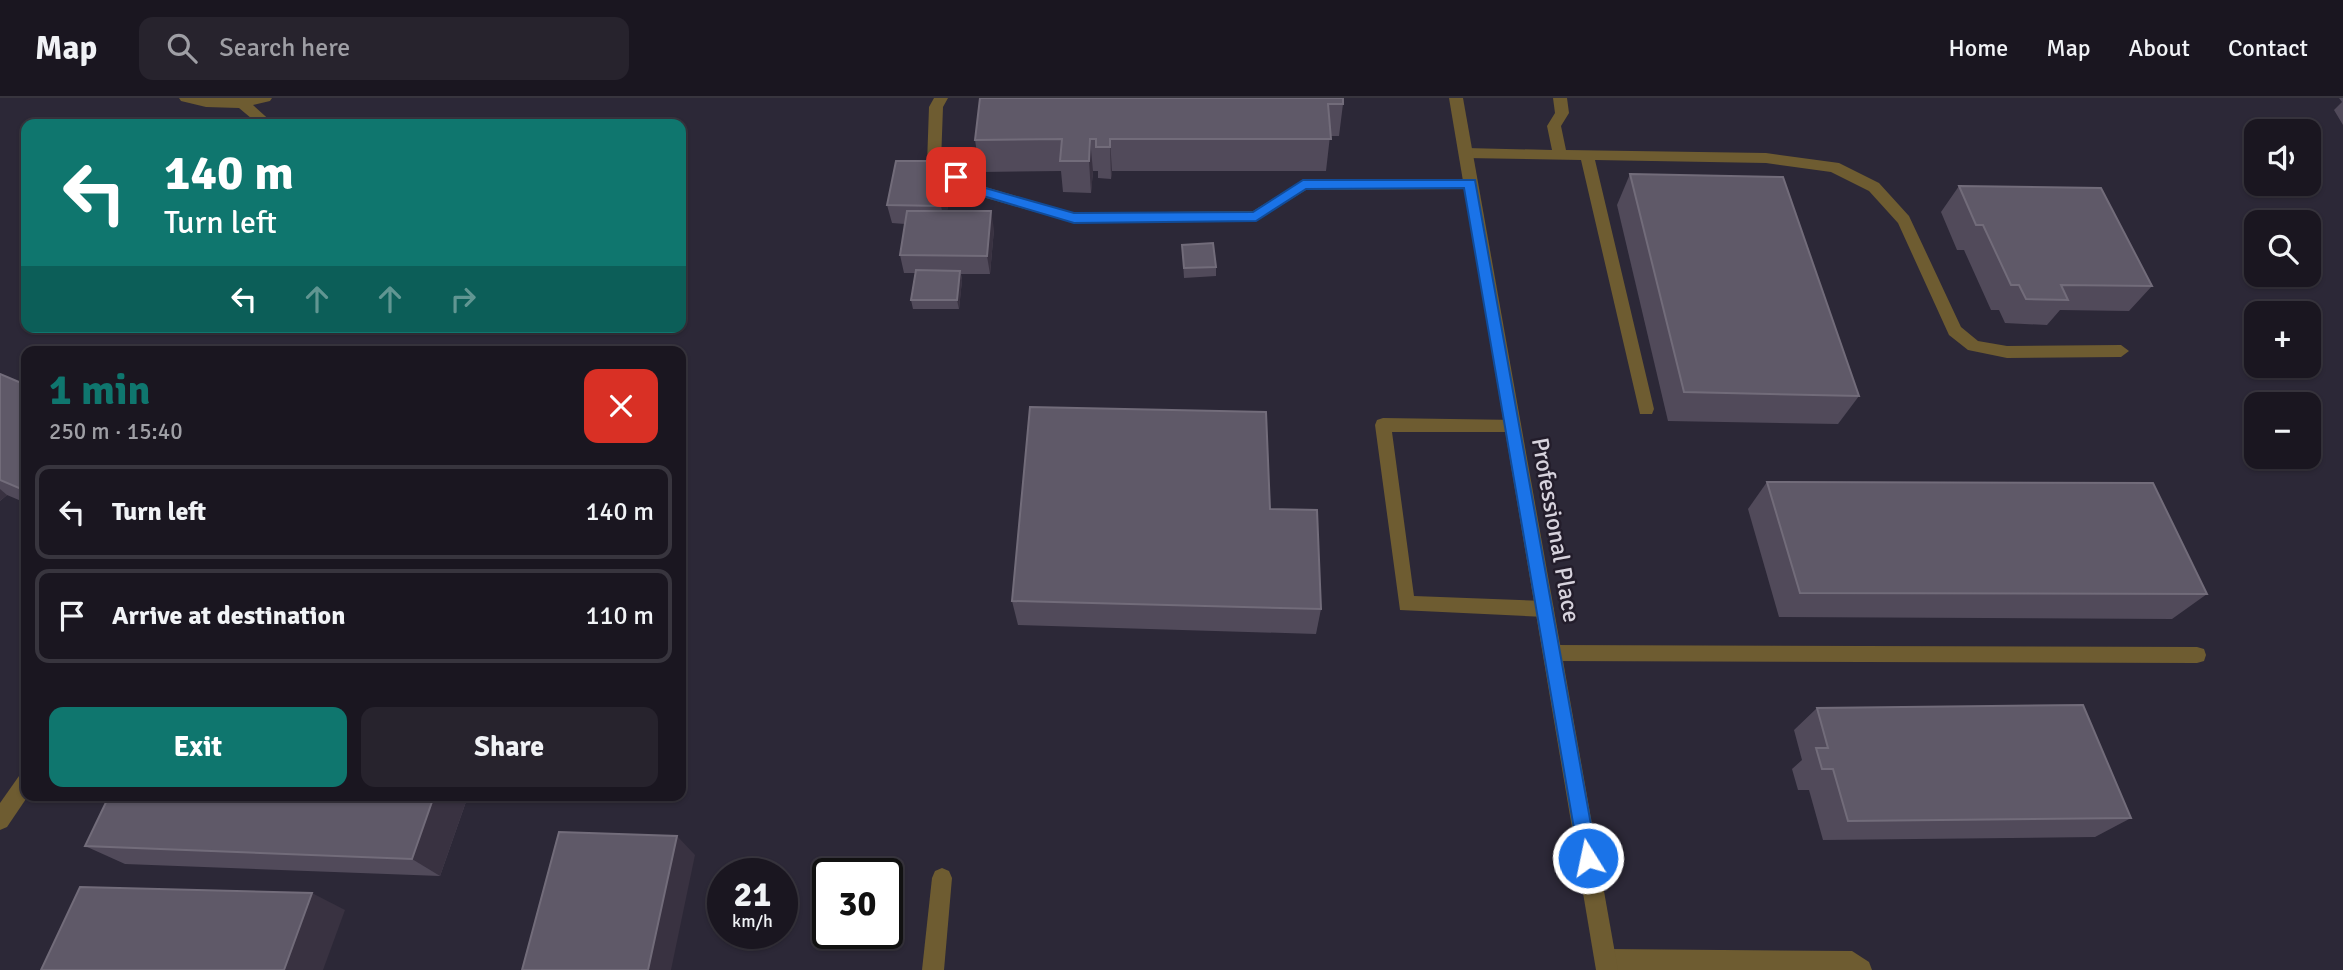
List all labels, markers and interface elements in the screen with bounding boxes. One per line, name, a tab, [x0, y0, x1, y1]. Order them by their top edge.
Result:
search box	[139, 17, 629, 80]
text: Map	[35, 28, 97, 69]
icon: search	[163, 29, 201, 67]
text: Search here	[219, 32, 350, 64]
text: Home	[1948, 33, 2008, 63]
text: Map	[2046, 33, 2091, 63]
text: About	[2129, 33, 2190, 63]
text: Contact	[2228, 33, 2308, 63]
map controls	[2244, 119, 2321, 469]
button: sound	[2244, 119, 2321, 196]
text: 140 m	[164, 143, 294, 203]
icon: left	[49, 147, 140, 238]
pin	[926, 147, 986, 207]
icon: arrive	[937, 158, 975, 196]
text: Turn left	[164, 203, 277, 242]
button: search	[2244, 210, 2321, 287]
icon: left	[225, 280, 263, 318]
icon: ahead	[298, 280, 336, 318]
icon: ahead	[371, 280, 409, 318]
icon: right	[444, 280, 482, 318]
button: +	[2244, 301, 2321, 378]
text: 1 min	[49, 365, 150, 416]
button: close	[584, 369, 658, 443]
button: −	[2244, 392, 2321, 469]
text: 250 m · 15:40	[49, 417, 183, 446]
street label: Professional Place	[1525, 435, 1587, 625]
icon: left	[53, 493, 91, 531]
text: Turn left	[112, 496, 206, 528]
text: 140 m	[585, 496, 654, 528]
icon: arrive	[53, 597, 91, 635]
text: Arrive at destination	[112, 600, 345, 632]
text: 110 m	[585, 600, 654, 632]
button: Exit	[49, 707, 347, 787]
button: Share	[361, 707, 658, 787]
position arrow	[1551, 821, 1625, 895]
speed limit sign: 30	[812, 858, 903, 949]
text: 21	[734, 873, 771, 916]
text: km/h	[732, 910, 773, 932]

